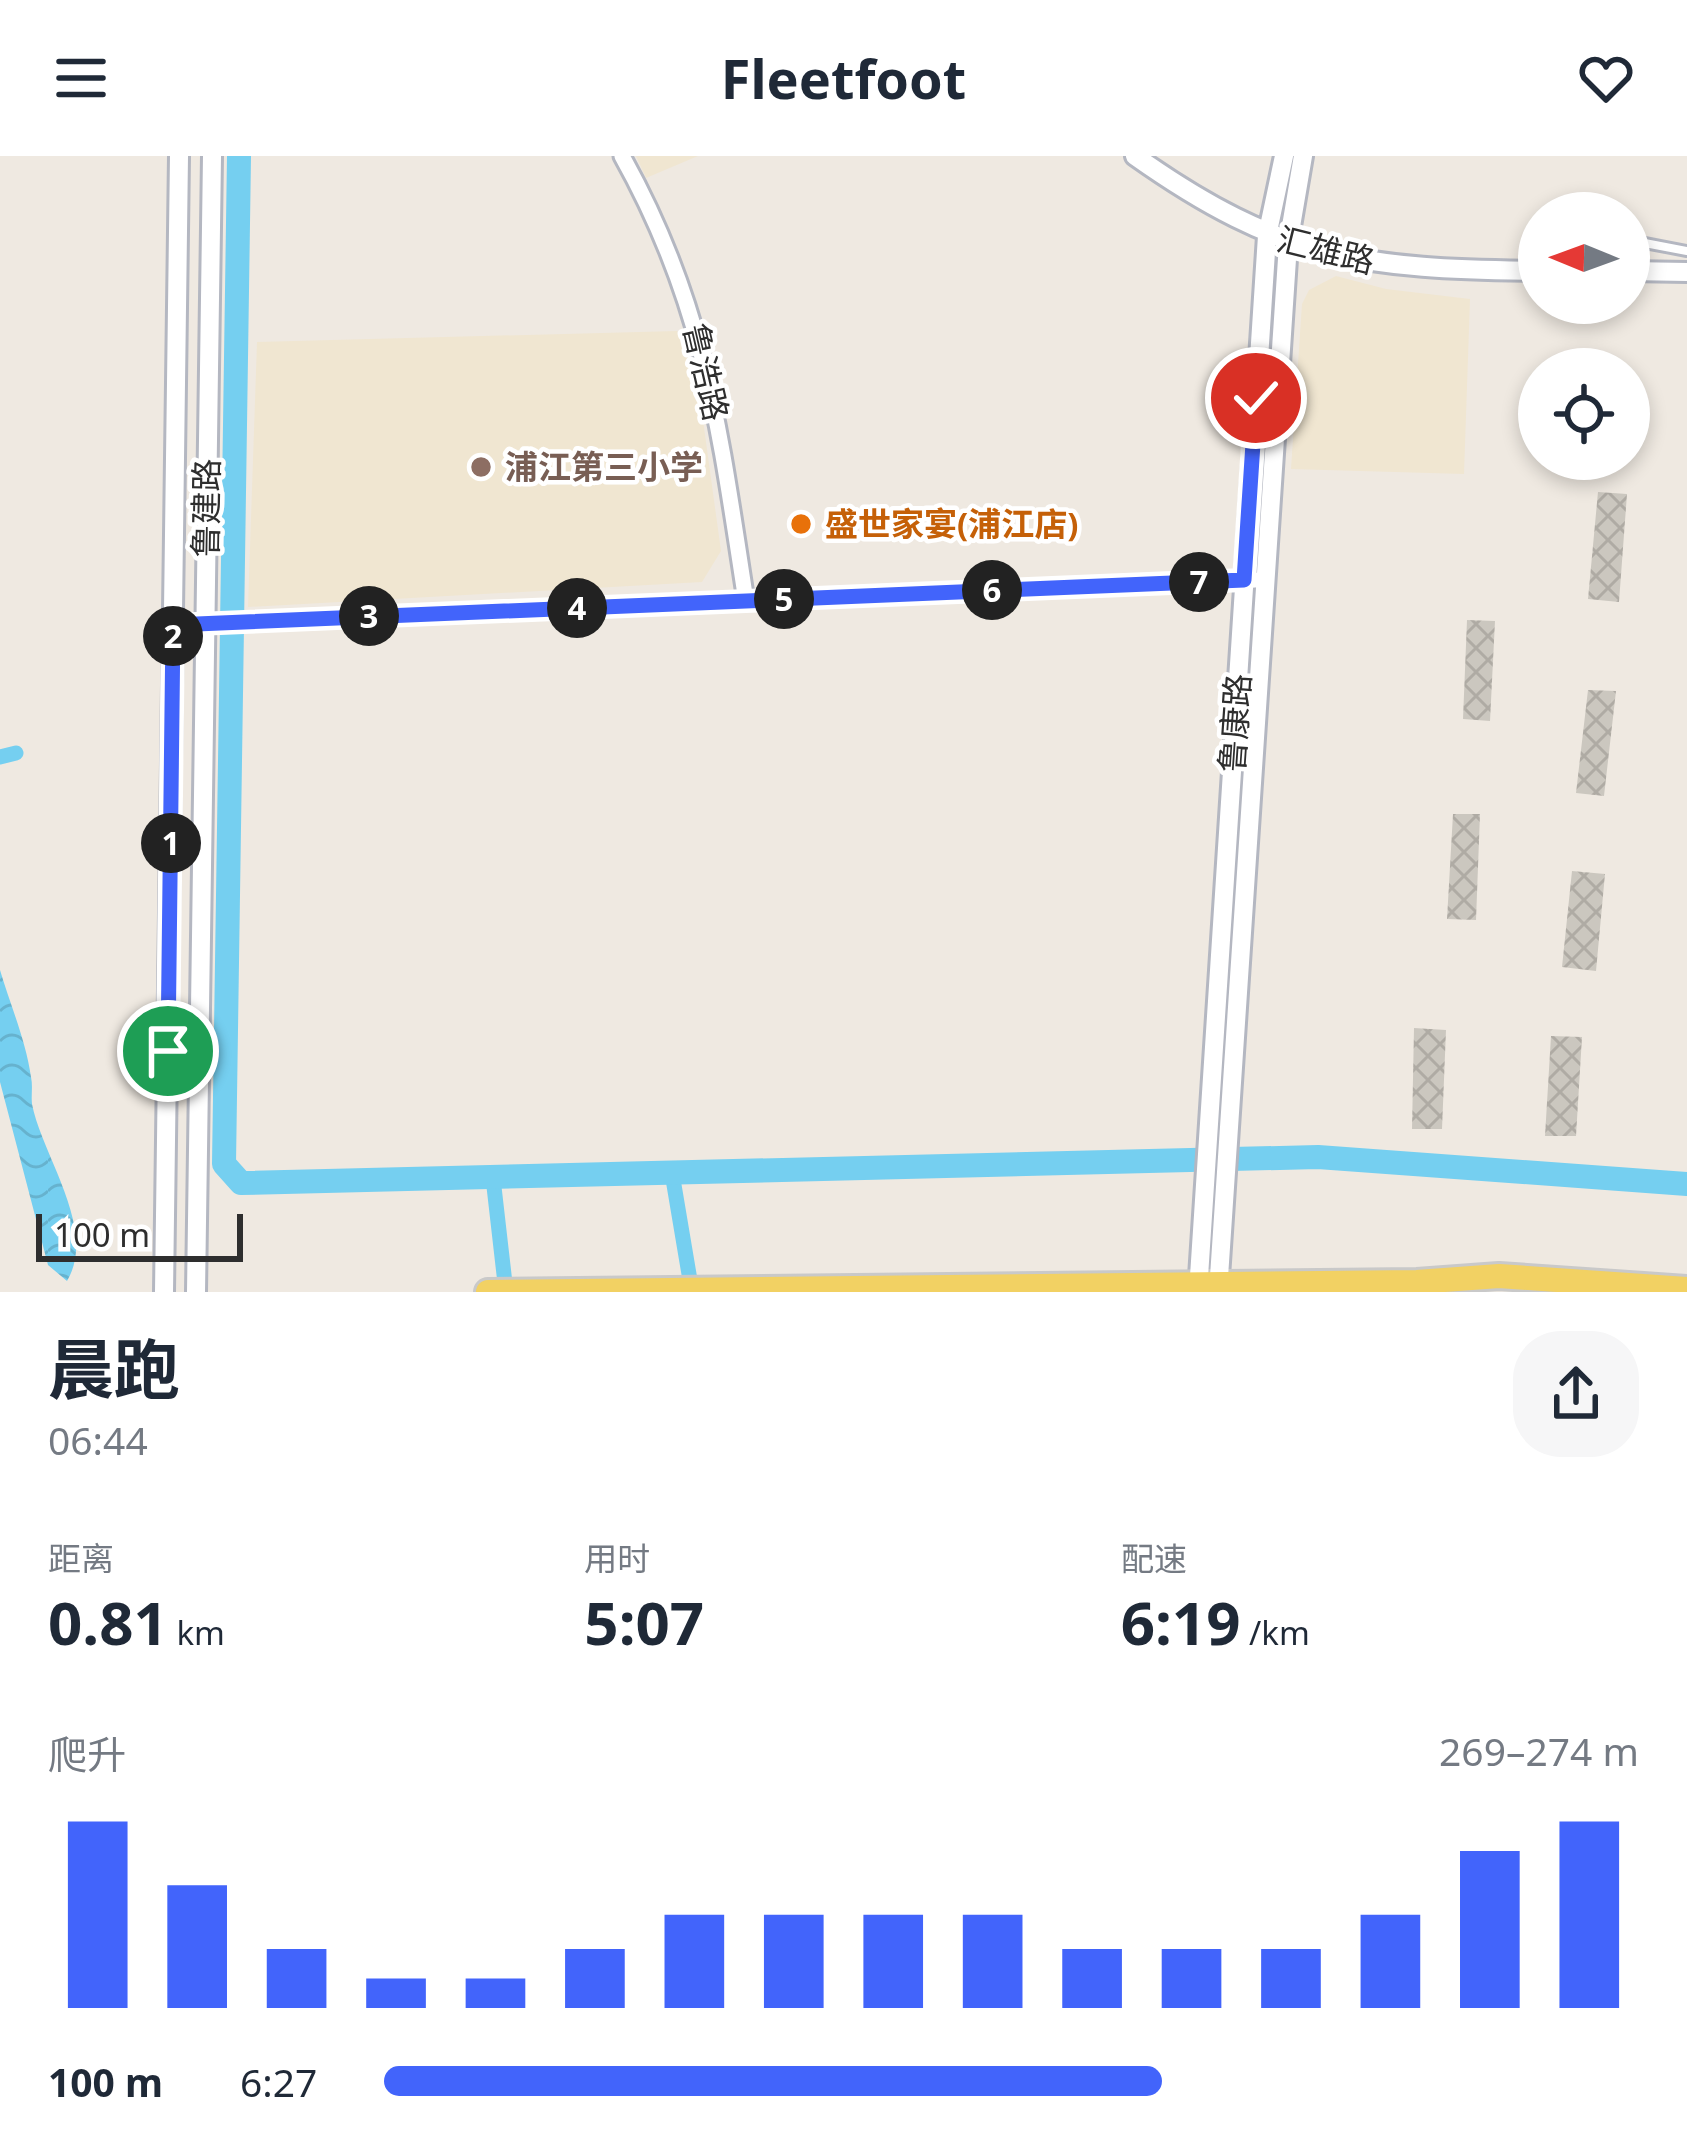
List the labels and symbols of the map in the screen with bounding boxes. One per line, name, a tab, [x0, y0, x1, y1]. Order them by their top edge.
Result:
north arrow	[1518, 192, 1650, 324]
street label: 汇雄路	[1273, 216, 1380, 283]
street label: 鲁浩路	[673, 319, 740, 425]
pin	[1205, 347, 1307, 449]
place label: 浦江第三小学	[505, 444, 703, 489]
marker: 浦江第三小学	[468, 454, 494, 480]
street label: 鲁建路	[182, 458, 229, 558]
place label: 盛世家宴(浦江店)	[825, 501, 1078, 546]
marker: 盛世家宴(浦江店)	[788, 511, 814, 537]
pin: 7	[1169, 552, 1229, 612]
pin: 6	[962, 560, 1022, 620]
pin: 5	[754, 569, 814, 629]
pin: 4	[547, 578, 607, 638]
pin: 3	[339, 586, 399, 646]
pin: 2	[143, 606, 203, 666]
street label: 鲁康路	[1209, 672, 1260, 774]
pin: 1	[141, 813, 201, 873]
pin	[117, 1000, 219, 1102]
scale bar	[36, 1208, 243, 1261]

